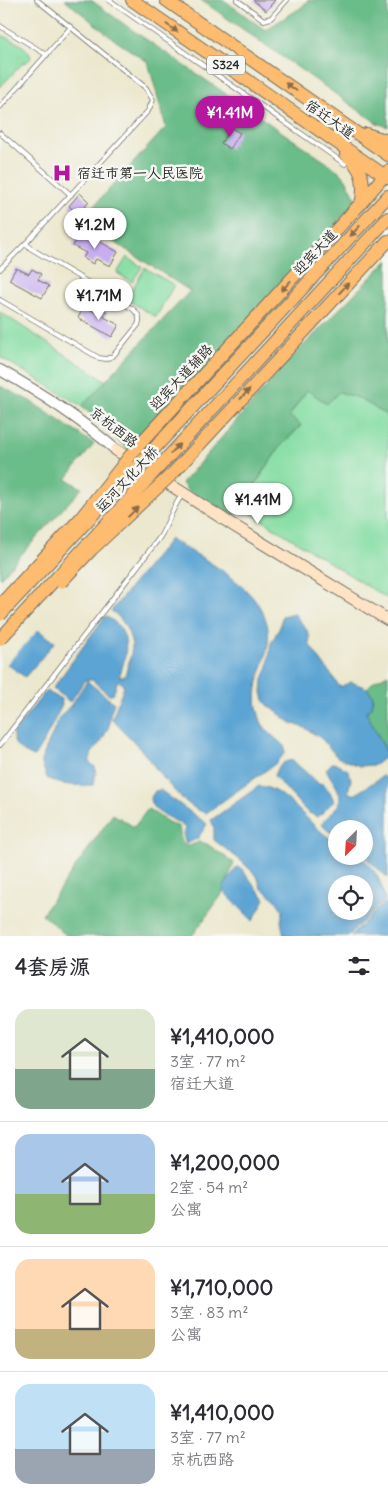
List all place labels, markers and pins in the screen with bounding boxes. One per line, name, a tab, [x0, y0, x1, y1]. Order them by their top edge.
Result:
pin: ¥1.41M	[189, 96, 271, 138]
hospital icon: 宿迁市第一人民医院	[51, 162, 73, 184]
place label: 宿迁市第一人民医院	[77, 164, 203, 182]
pin: ¥1.2M	[60, 208, 130, 250]
pin: ¥1.71M	[58, 278, 140, 321]
pin: ¥1.41M	[217, 482, 299, 525]

